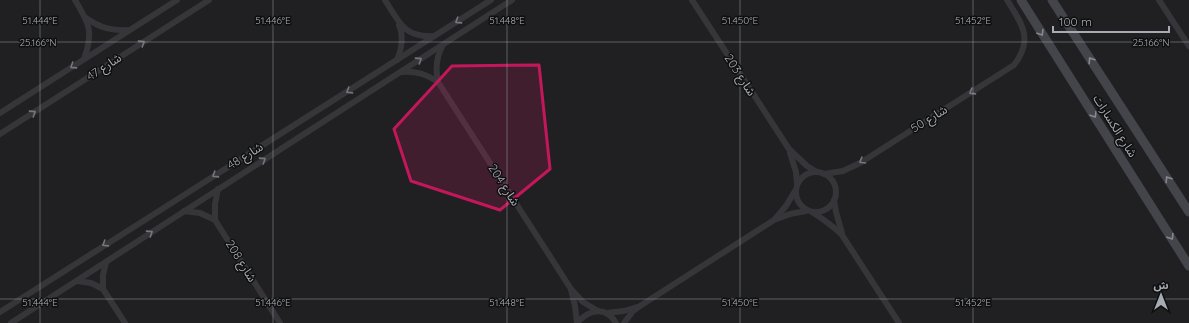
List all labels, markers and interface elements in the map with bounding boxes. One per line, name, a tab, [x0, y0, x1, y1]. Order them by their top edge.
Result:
scale bar	[1053, 8, 1169, 34]
text: 51.444°E	[22, 14, 58, 27]
text: 51.446°E	[255, 14, 291, 27]
text: 51.448°E	[489, 14, 525, 27]
text: 51.450°E	[722, 14, 759, 27]
text: 51.452°E	[955, 14, 991, 27]
text: 100 m	[1059, 14, 1092, 29]
one-way arrow	[455, 16, 462, 24]
one-way arrow	[1037, 29, 1044, 36]
text: 25.166°N	[19, 36, 57, 49]
text: 25.166°N	[1132, 36, 1170, 49]
one-way arrow	[138, 40, 145, 47]
street label: شارع 47	[83, 50, 125, 85]
street label: شارع 203	[720, 51, 759, 100]
one-way arrow	[415, 57, 422, 64]
one-way arrow	[1088, 57, 1095, 64]
one-way arrow	[70, 61, 77, 69]
one-way arrow	[346, 86, 353, 93]
one-way arrow	[970, 87, 977, 94]
street label: شارع الكسارات	[1088, 92, 1141, 161]
street label: شارع 50	[908, 102, 951, 137]
one-way arrow	[29, 110, 36, 117]
one-way arrow	[1089, 111, 1096, 118]
street label: شارع 48	[224, 139, 267, 174]
one-way arrow	[859, 156, 866, 163]
one-way arrow	[259, 157, 266, 165]
street label: شارع 204	[484, 161, 523, 210]
one-way arrow	[212, 170, 219, 178]
one-way arrow	[1165, 176, 1173, 183]
one-way arrow	[145, 231, 152, 238]
one-way arrow	[1166, 233, 1173, 240]
street label: شارع 208	[221, 237, 260, 286]
one-way arrow	[102, 240, 109, 247]
north arrow	[1141, 275, 1181, 315]
text: ش	[1153, 278, 1169, 292]
text: 51.444°E	[22, 296, 58, 309]
text: 51.446°E	[255, 296, 291, 309]
text: 51.448°E	[489, 296, 525, 309]
text: 51.450°E	[722, 296, 759, 309]
text: 51.452°E	[955, 296, 991, 309]

